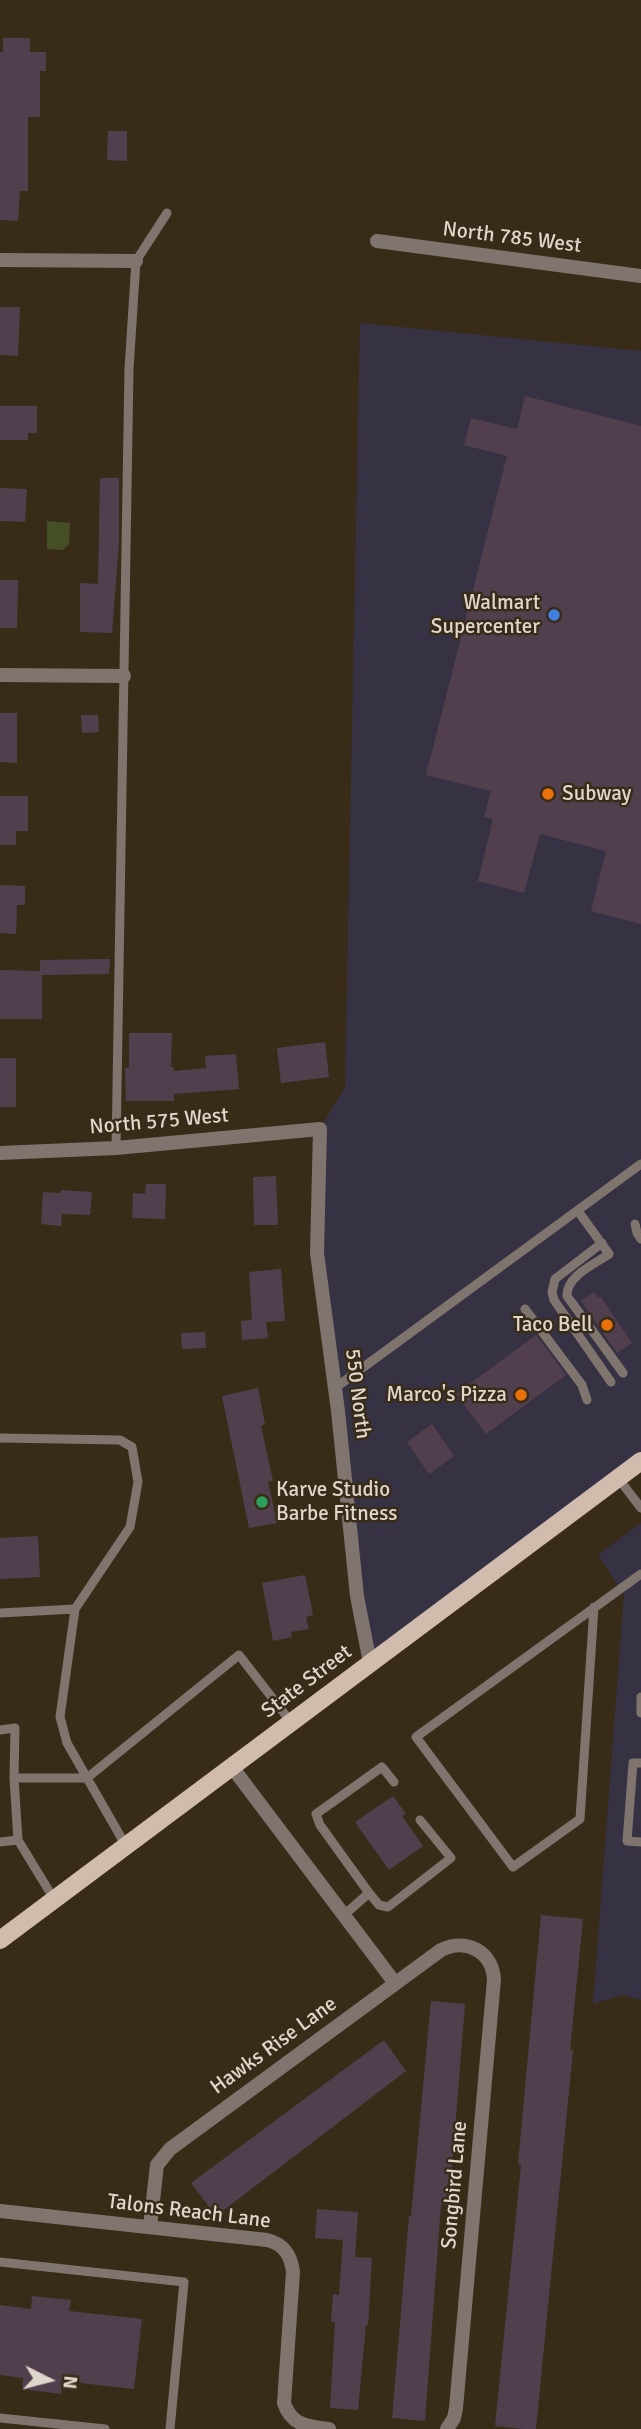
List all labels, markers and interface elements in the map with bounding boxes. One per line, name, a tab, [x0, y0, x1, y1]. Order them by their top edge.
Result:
street label: North 785 West	[441, 217, 583, 259]
place label: Walmart Supercenter	[431, 590, 540, 640]
marker: Walmart Supercenter	[546, 607, 562, 623]
place label: Subway	[562, 781, 631, 807]
marker: Subway	[540, 786, 556, 802]
street label: North 575 West	[88, 1103, 230, 1141]
place label: Taco Bell	[513, 1312, 593, 1338]
marker: Taco Bell	[599, 1317, 615, 1333]
street label: 550 North	[339, 1347, 375, 1441]
place label: Marco's Pizza	[386, 1382, 507, 1408]
marker: Marco's Pizza	[513, 1387, 529, 1403]
place label: Karve Studio Barbe Fitness	[276, 1477, 398, 1527]
marker: Karve Studio Barbe Fitness	[254, 1494, 270, 1510]
street label: State Street	[257, 1640, 357, 1724]
street label: Hawks Rise Lane	[206, 1992, 342, 2100]
street label: Songbird Lane	[437, 2120, 473, 2250]
street label: Talons Reach Lane	[106, 2189, 272, 2235]
north arrow	[14, 2345, 84, 2415]
text: N	[57, 2374, 83, 2390]

